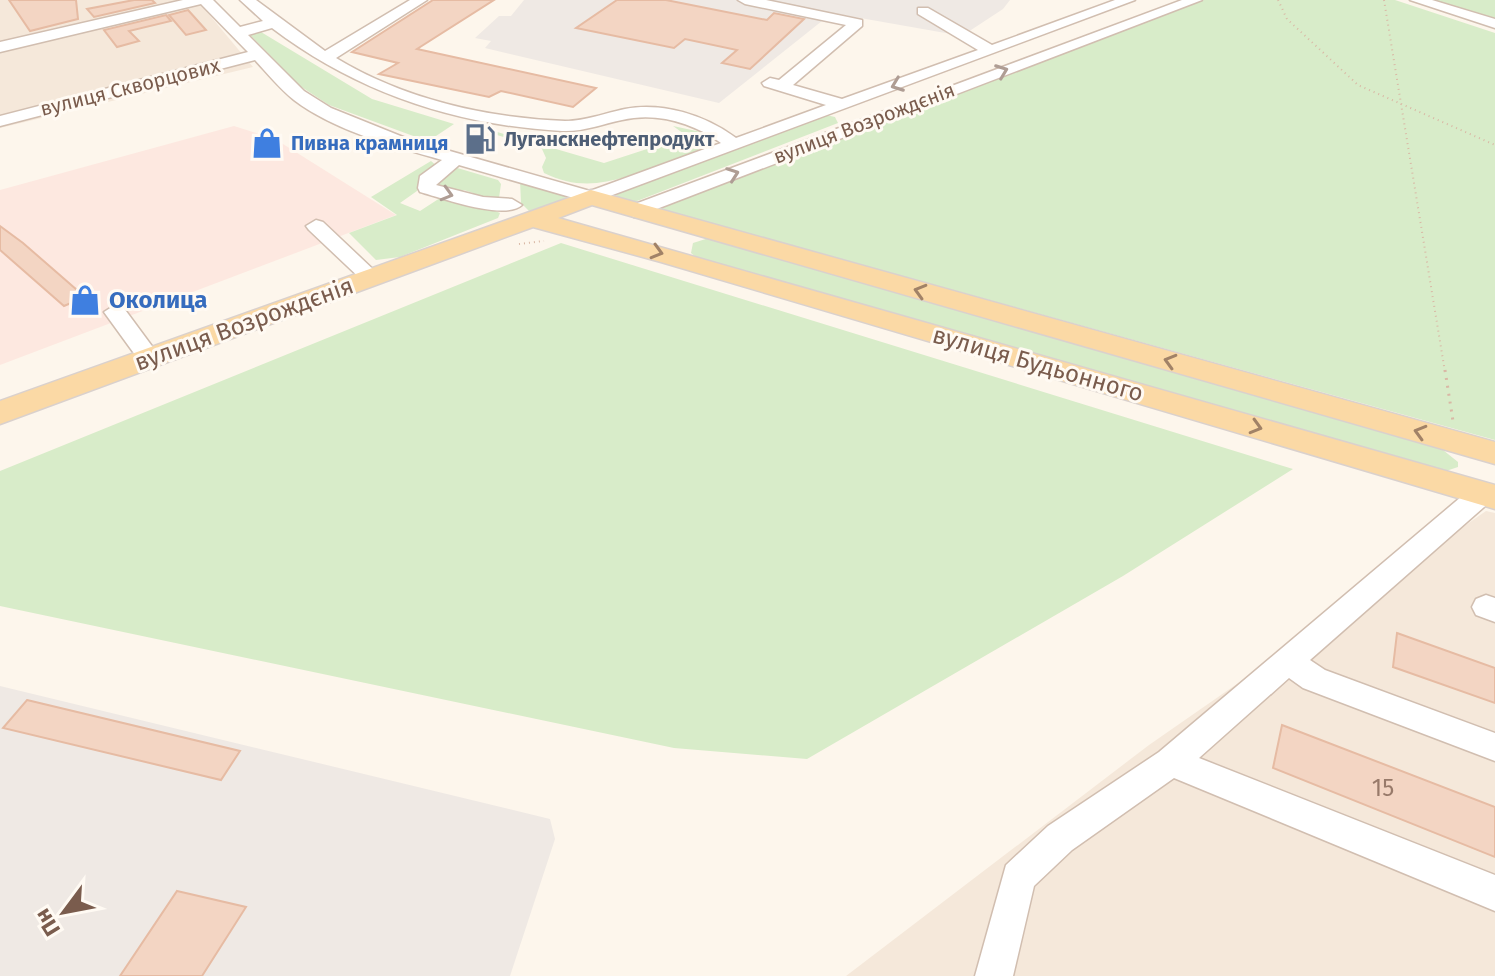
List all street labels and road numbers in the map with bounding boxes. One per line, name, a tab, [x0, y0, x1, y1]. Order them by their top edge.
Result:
street label: вулиця Скворцових	[38, 53, 223, 121]
street label: вулиця Возрождєнія	[770, 77, 958, 169]
street label: вулиця Возрождєнія	[131, 271, 357, 377]
street label: вулиця Будьонного	[929, 321, 1147, 407]

